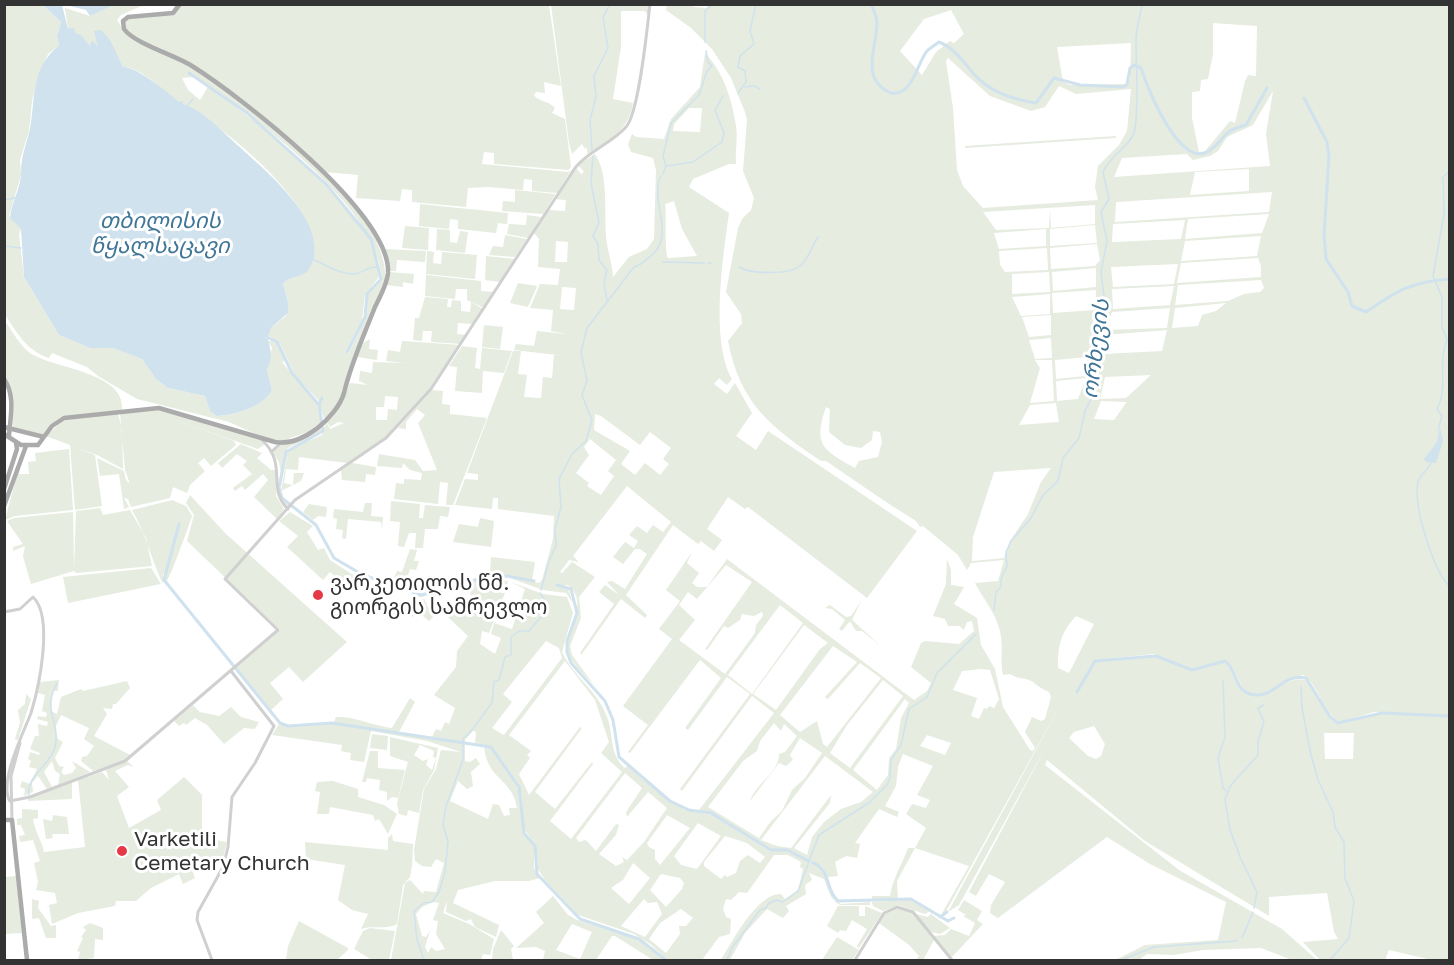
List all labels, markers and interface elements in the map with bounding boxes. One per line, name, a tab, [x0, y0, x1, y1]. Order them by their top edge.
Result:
water label: თბილისის წყალსაცავი	[91, 208, 229, 260]
water label: ორხევის	[1077, 298, 1115, 400]
place label: ვარკეთილის წმ. გიორგის სამრევლო	[330, 570, 547, 620]
marker: ვარკეთილის წმ. გიორგის სამრევლო	[311, 588, 325, 602]
place label: Varketili Cemetary Church	[134, 826, 310, 876]
marker: Varketili Cemetary Church	[115, 844, 129, 858]

